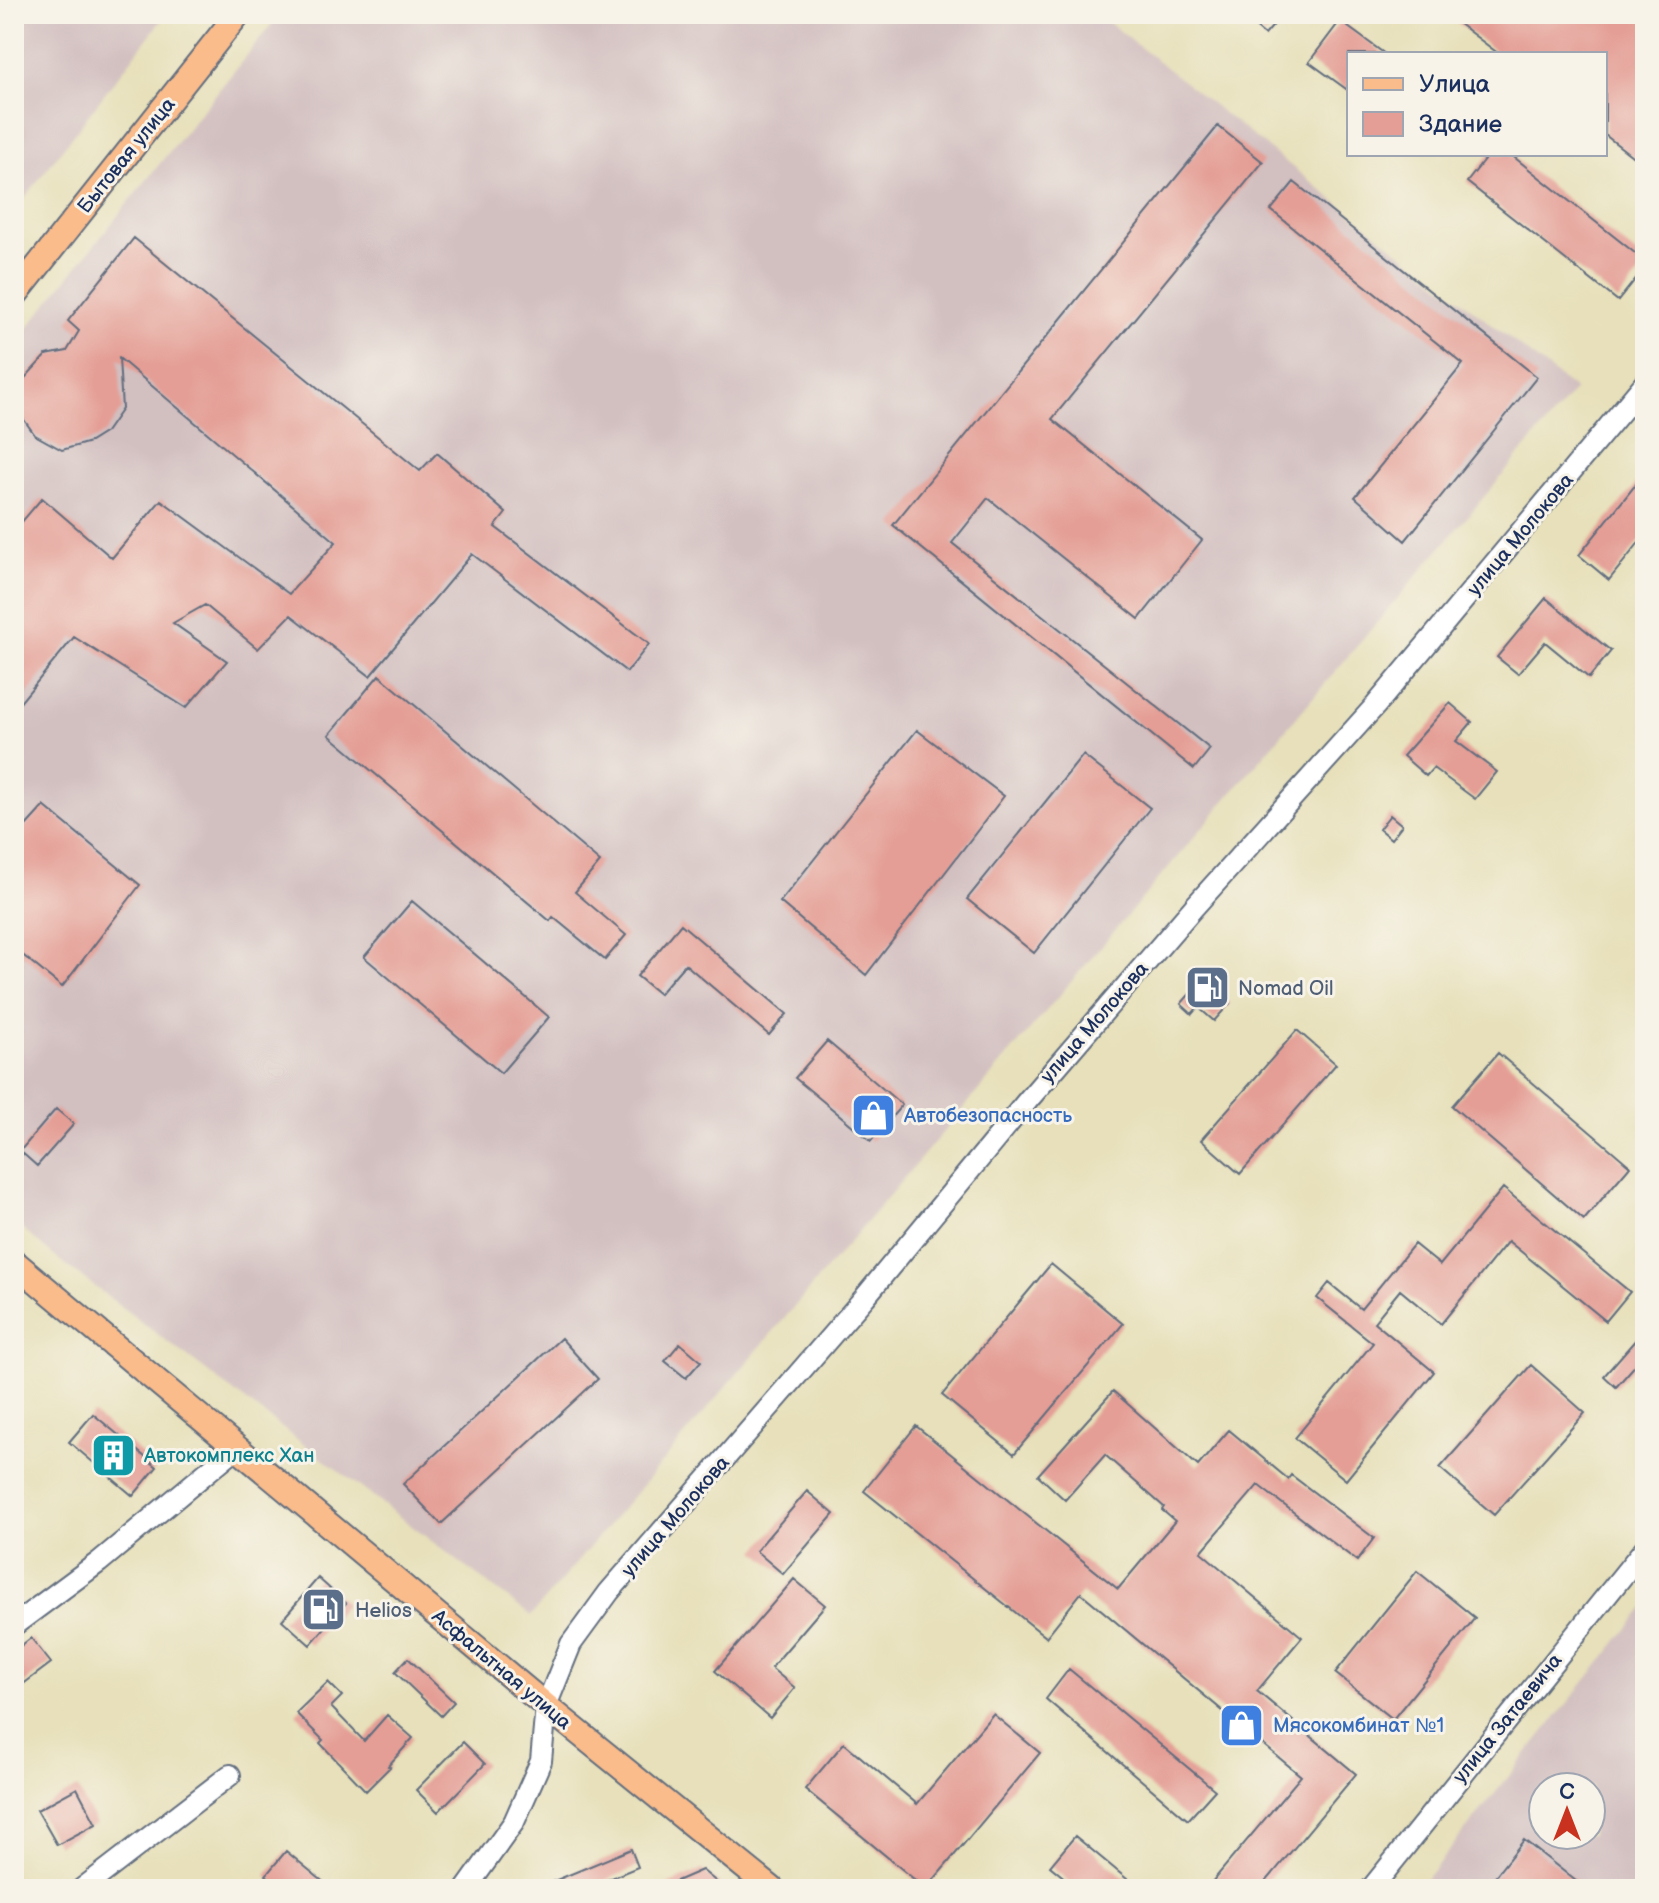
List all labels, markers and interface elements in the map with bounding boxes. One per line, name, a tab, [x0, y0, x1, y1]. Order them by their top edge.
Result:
legend	[1347, 52, 1607, 156]
text: Улица	[1419, 70, 1490, 99]
street label: Бытовая улица	[73, 93, 181, 218]
text: Здание	[1419, 110, 1502, 139]
street label: улица Молокова	[1463, 468, 1579, 601]
street label: улица Молокова	[1036, 957, 1154, 1088]
fuel station icon: Nomad Oil	[1183, 964, 1231, 1012]
place label: Nomad Oil	[1238, 977, 1334, 1001]
shop icon: Автобезопасность	[849, 1091, 897, 1139]
place label: Автобезопасность	[903, 1104, 1072, 1128]
building icon: Автокомплекс Хан	[89, 1431, 137, 1479]
place label: Автокомплекс Хан	[143, 1444, 315, 1468]
street label: улица Молокова	[617, 1451, 735, 1582]
fuel station icon: Helios	[300, 1586, 348, 1634]
place label: Helios	[355, 1599, 412, 1623]
street label: Асфальтная улица	[426, 1604, 576, 1735]
street label: улица Затаевича	[1448, 1649, 1568, 1788]
shop icon: Мясокомбинат №1	[1218, 1701, 1266, 1749]
place label: Мясокомбинат №1	[1273, 1714, 1444, 1738]
north arrow	[1527, 1771, 1607, 1851]
text: С	[1559, 1779, 1575, 1806]

